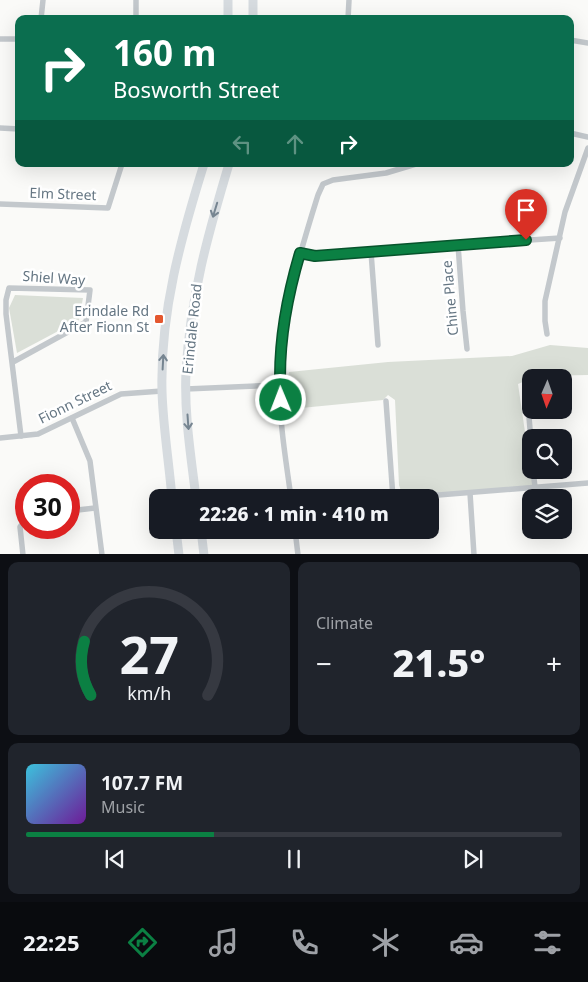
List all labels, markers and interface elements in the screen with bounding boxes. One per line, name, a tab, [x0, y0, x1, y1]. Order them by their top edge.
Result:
text: 160 m	[113, 29, 216, 76]
icon: right	[30, 35, 95, 100]
text: Bosworth Street	[113, 74, 280, 104]
icon: left	[228, 130, 256, 158]
icon: ahead	[281, 130, 309, 158]
icon: right	[334, 130, 362, 158]
street label: Elm Street	[29, 183, 97, 204]
pin	[505, 189, 547, 240]
icon: arrive	[512, 196, 540, 224]
one-way arrow	[210, 202, 220, 218]
street label: Chine Place	[437, 259, 462, 337]
street label: Shiel Way	[22, 266, 87, 289]
street label: Erindale Road	[177, 283, 206, 375]
place label: Erindale Rd After Fionn St	[60, 301, 149, 336]
marker: Erindale Rd After Fionn St	[153, 313, 165, 325]
one-way arrow	[158, 354, 167, 370]
north arrow	[522, 369, 572, 419]
map controls	[522, 369, 572, 539]
position arrow	[254, 373, 306, 425]
street label: Fionn Street	[35, 376, 115, 427]
one-way arrow	[184, 414, 193, 430]
button: search	[522, 429, 572, 479]
speed limit sign: 30	[15, 474, 80, 539]
button: layers	[522, 489, 572, 539]
text: 22:26 · 1 min · 410 m	[199, 501, 389, 527]
text: Climate	[316, 612, 373, 634]
text: 27	[119, 618, 179, 689]
text: 21.5°	[393, 636, 485, 688]
text: −	[316, 644, 332, 682]
text: +	[546, 644, 562, 682]
text: km/h	[127, 681, 171, 705]
text: 107.7 FM	[101, 770, 183, 796]
text: Music	[101, 796, 145, 818]
icon: previous	[101, 845, 129, 873]
icon: pause	[280, 845, 308, 873]
icon: next	[459, 845, 487, 873]
icon: directions	[125, 925, 160, 960]
icon: music	[206, 925, 241, 960]
icon: phone	[287, 925, 322, 960]
icon: climate	[368, 925, 403, 960]
icon: car	[449, 925, 484, 960]
icon: filters	[530, 925, 565, 960]
text: 22:25	[23, 927, 79, 957]

